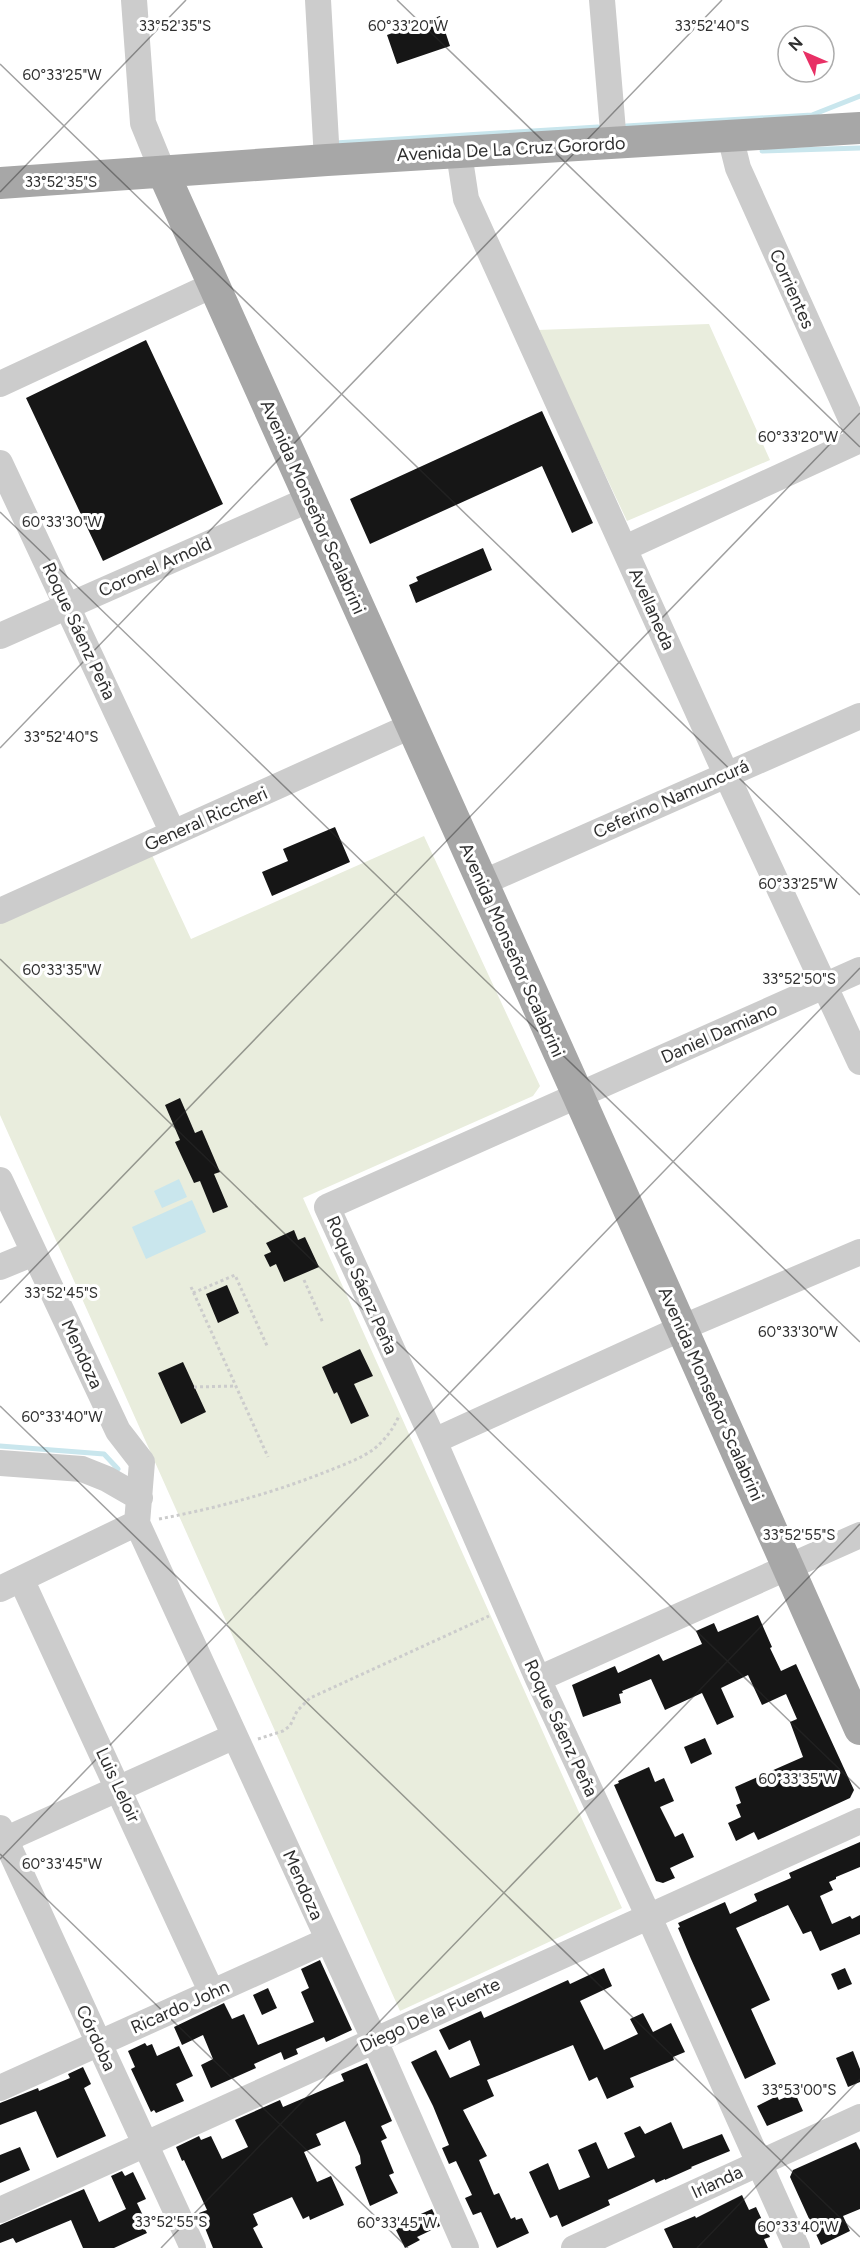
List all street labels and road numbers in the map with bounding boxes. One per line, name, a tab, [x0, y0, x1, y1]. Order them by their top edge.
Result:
street label: Avenida De La Cruz Gorordo	[396, 132, 626, 166]
street label: Corrientes	[765, 246, 819, 332]
street label: Avenida Monseñor Scalabrini	[256, 396, 370, 618]
street label: Coronel Arnold	[95, 532, 215, 602]
street label: Roque Sáenz Peña	[38, 559, 120, 703]
street label: Avellaneda	[624, 564, 680, 654]
street label: Ceferino Namuncurá	[590, 755, 752, 843]
street label: General Riccheri	[141, 782, 271, 856]
street label: Avenida Monseñor Scalabrini	[455, 839, 569, 1061]
street label: Daniel Damiano	[658, 998, 780, 1068]
street label: Roque Sáenz Peña	[322, 1212, 402, 1358]
street label: Avenida Monseñor Scalabrini	[654, 1283, 768, 1505]
street label: Mendoza	[56, 1316, 108, 1392]
street label: Roque Sáenz Peña	[520, 1656, 602, 1800]
street label: Luis Leloir	[91, 1744, 145, 1826]
street label: Mendoza	[278, 1847, 328, 1923]
street label: Diego De la Fuente	[356, 1973, 504, 2057]
street label: Ricardo John	[127, 1975, 233, 2039]
street label: Córdoba	[71, 2002, 121, 2074]
street label: Irlanda	[688, 2161, 746, 2203]

